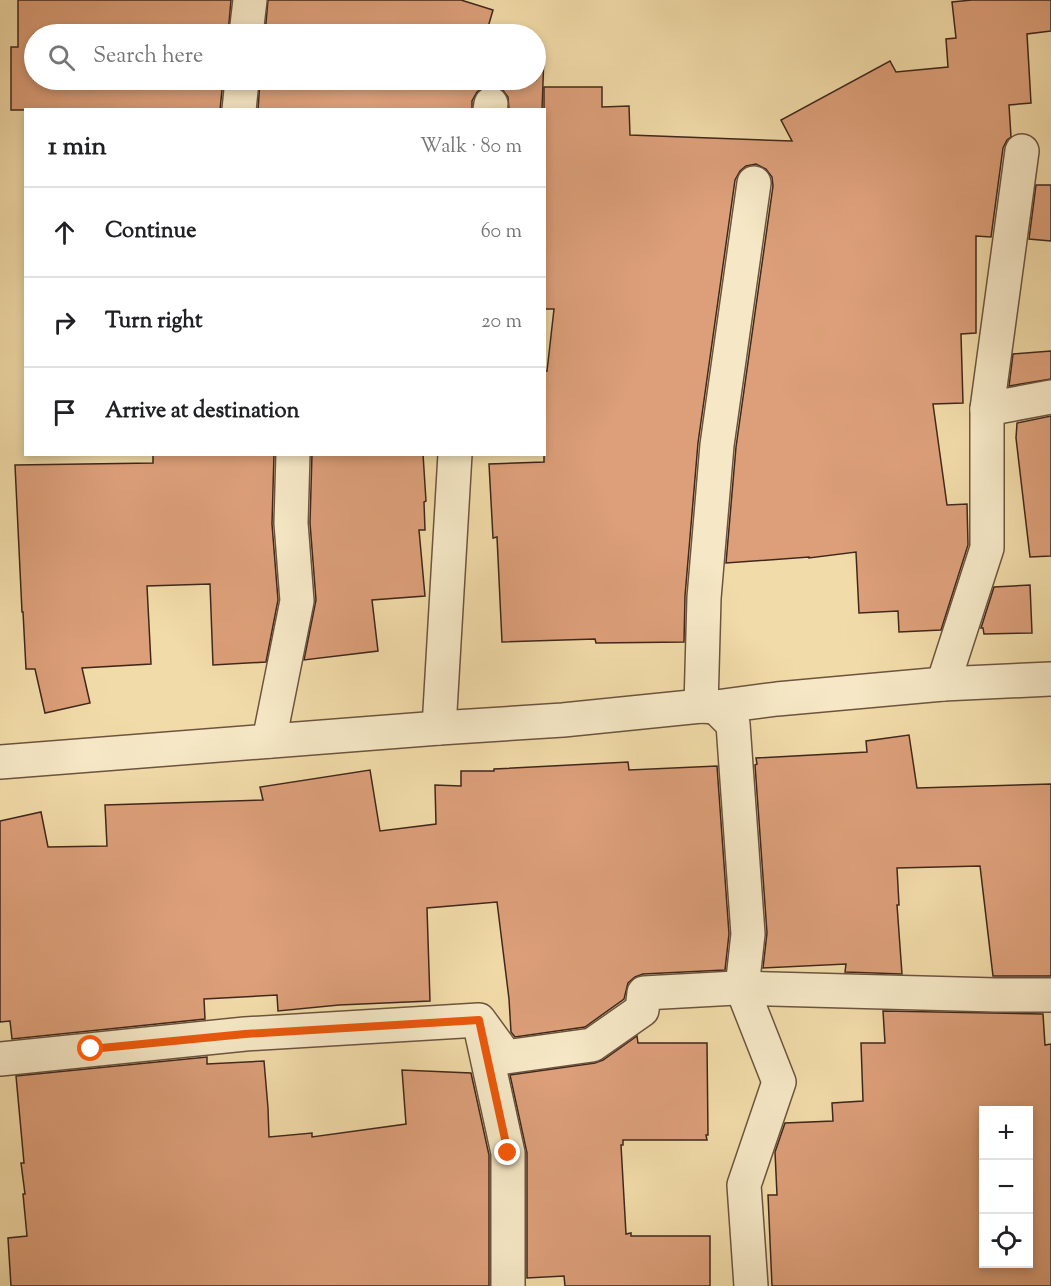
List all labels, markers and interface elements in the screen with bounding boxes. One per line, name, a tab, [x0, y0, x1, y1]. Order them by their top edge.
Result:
search box	[24, 24, 546, 90]
icon: search	[45, 41, 78, 74]
text: Search here	[93, 41, 203, 73]
text: 1 min	[48, 129, 107, 166]
text: Walk · 80 m	[420, 133, 522, 162]
icon: ahead	[48, 216, 81, 249]
text: Continue	[105, 216, 196, 248]
text: 60 m	[481, 218, 522, 247]
icon: right	[48, 306, 81, 339]
text: Turn right	[105, 306, 202, 338]
text: 20 m	[481, 308, 522, 337]
icon: arrive	[48, 396, 81, 429]
text: Arrive at destination	[105, 396, 300, 428]
route start	[77, 1035, 103, 1061]
map controls	[979, 1106, 1033, 1268]
button: +	[979, 1106, 1033, 1160]
route end	[494, 1139, 520, 1165]
button: −	[979, 1160, 1033, 1214]
button: locate	[979, 1214, 1033, 1268]

